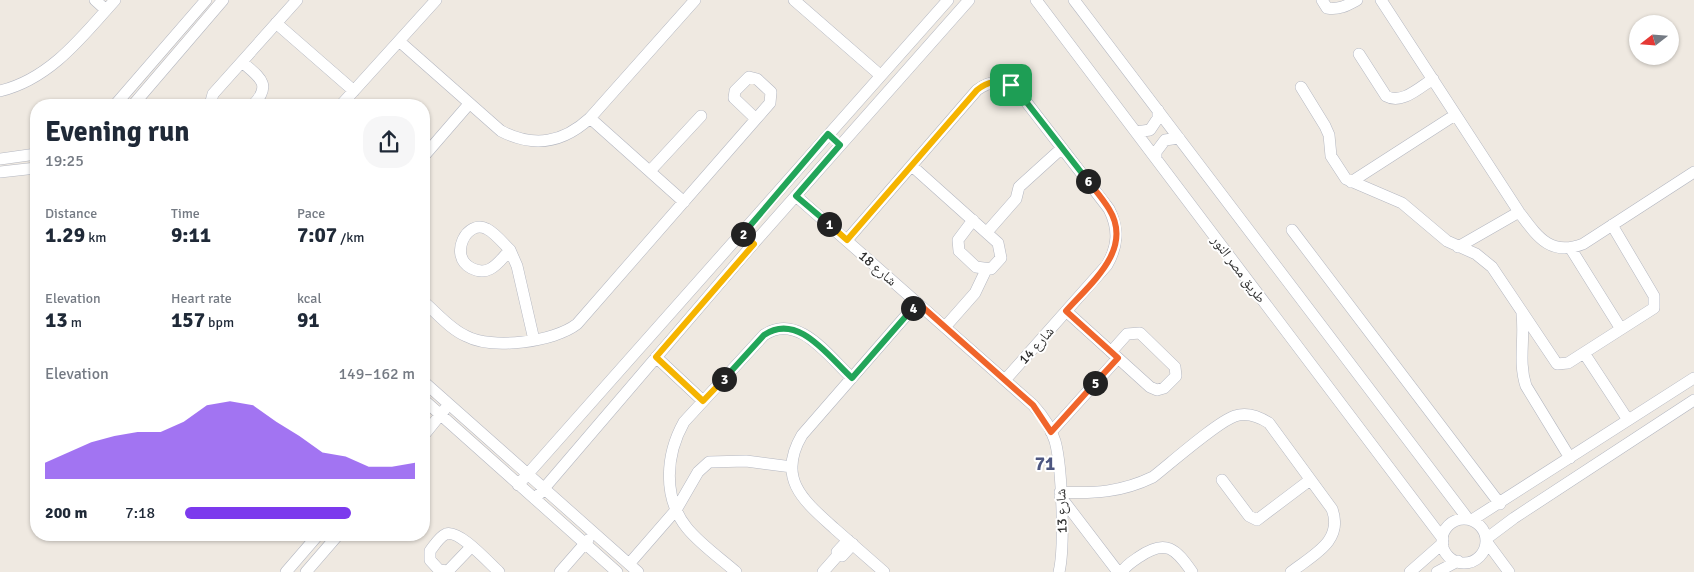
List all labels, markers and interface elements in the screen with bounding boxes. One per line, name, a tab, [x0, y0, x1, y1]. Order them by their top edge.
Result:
north arrow	[1629, 15, 1679, 65]
map controls	[1629, 15, 1679, 65]
pin	[990, 64, 1032, 106]
icon: arrive	[997, 71, 1025, 99]
text: Evening run	[45, 115, 190, 149]
button: share	[363, 116, 415, 168]
text: 19:25	[45, 151, 84, 171]
pin: 6	[1076, 168, 1100, 194]
text: 6	[1085, 173, 1092, 190]
text: Distance	[45, 205, 97, 222]
text: Time	[171, 205, 200, 222]
text: Pace	[297, 205, 325, 222]
pin: 1	[816, 212, 842, 236]
text: 1	[826, 216, 833, 233]
text: 1.29	[45, 222, 85, 248]
text: 9:11	[171, 222, 211, 248]
text: 7:07	[297, 222, 337, 248]
pin: 2	[730, 222, 756, 246]
text: 2	[740, 226, 747, 243]
text: km	[85, 229, 106, 246]
text: /km	[337, 229, 364, 246]
street label: طريق مصر النور	[1206, 231, 1269, 307]
street label: شارع 18	[855, 247, 900, 290]
text: Elevation	[45, 290, 101, 307]
text: Heart rate	[171, 290, 232, 307]
text: kcal	[297, 290, 322, 307]
pin: 4	[900, 296, 926, 320]
text: 4	[910, 300, 917, 317]
text: 13	[45, 307, 68, 333]
text: 157	[171, 307, 205, 333]
text: 91	[297, 307, 320, 333]
text: m	[68, 314, 82, 331]
text: bpm	[205, 314, 234, 331]
street label: شارع 14	[1015, 323, 1058, 368]
text: Elevation	[45, 364, 109, 384]
text: 149–162 m	[338, 364, 415, 384]
pin: 3	[712, 366, 736, 392]
pin: 5	[1082, 370, 1108, 396]
text: 3	[721, 371, 728, 388]
text: 5	[1092, 375, 1099, 392]
district label: 71	[1035, 452, 1055, 476]
street label: شارع 13	[1052, 488, 1072, 534]
text: 200 m	[45, 503, 87, 523]
text: 7:18	[125, 503, 155, 523]

